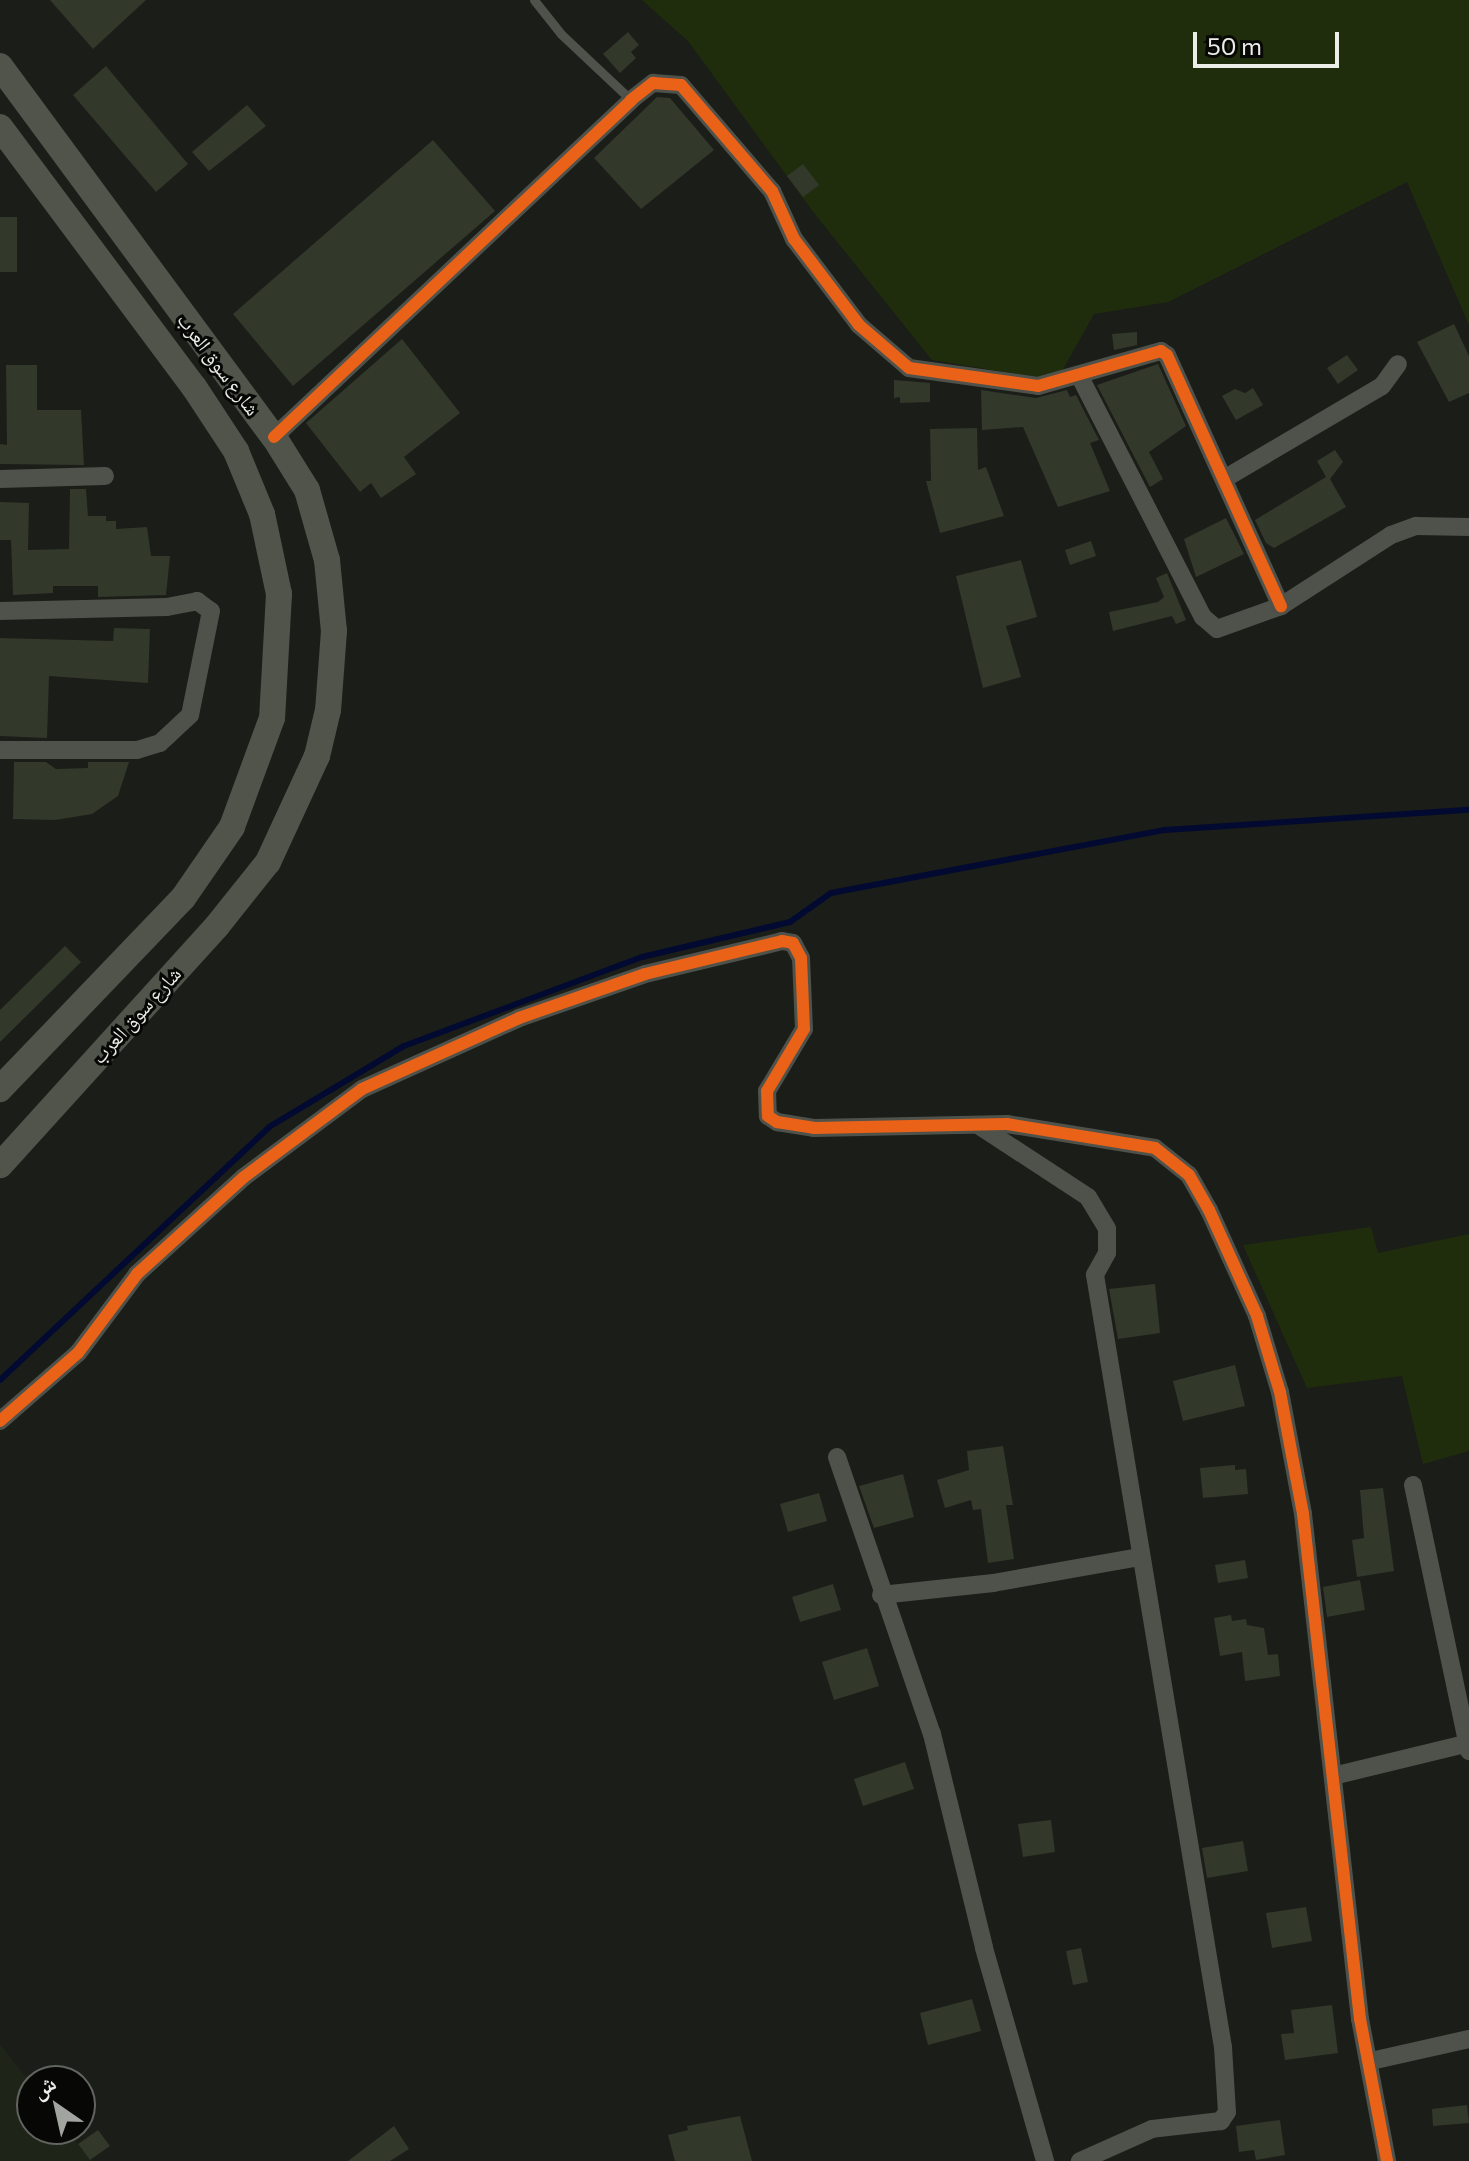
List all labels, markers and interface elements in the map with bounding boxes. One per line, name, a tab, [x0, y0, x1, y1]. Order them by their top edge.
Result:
scale bar	[1197, 16, 1343, 66]
text: 50 m	[1207, 31, 1262, 60]
street label: شارع سوق العرب	[173, 308, 265, 420]
street label: شارع سوق العرب	[86, 962, 186, 1068]
north arrow	[16, 2065, 96, 2145]
text: ش	[26, 2069, 61, 2104]

